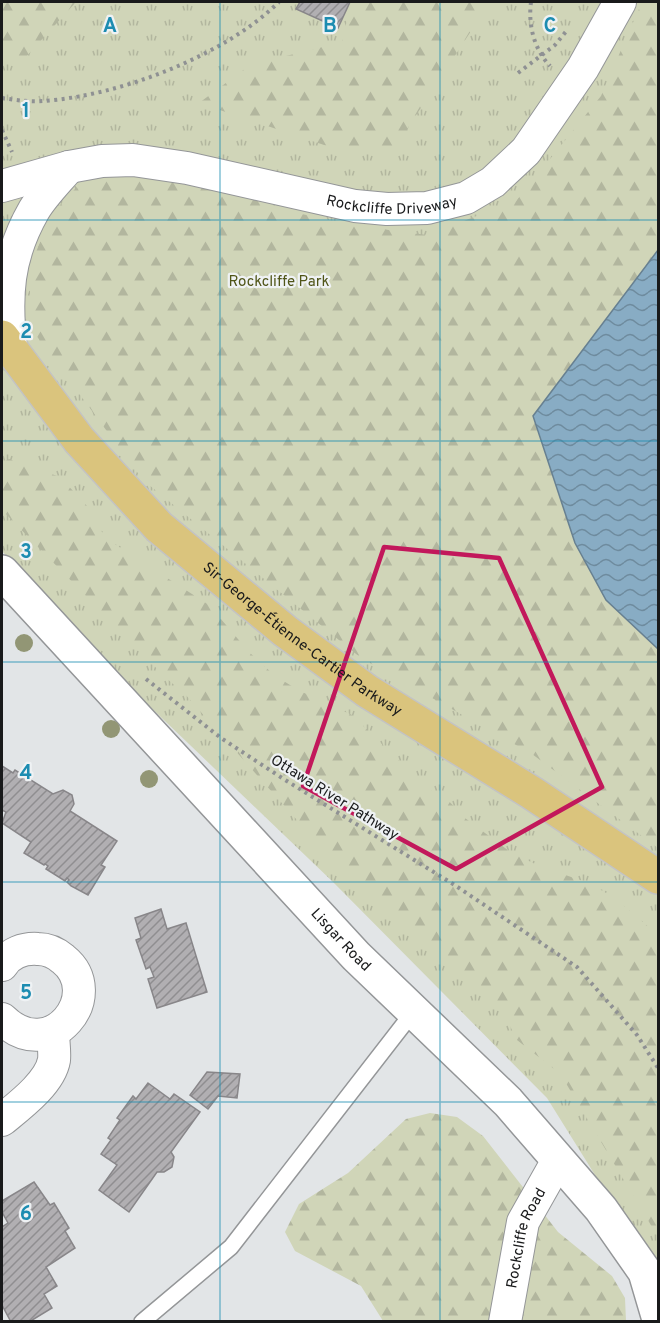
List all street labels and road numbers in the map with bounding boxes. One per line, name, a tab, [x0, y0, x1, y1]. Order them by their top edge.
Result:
street label: Rockcliffe Driveway	[324, 192, 460, 220]
street label: Sir-George-Étienne-Cartier Parkway	[198, 559, 405, 721]
street label: Ottawa River Pathway	[267, 751, 402, 845]
street label: Lisgar Road	[306, 905, 374, 976]
street label: Rockcliffe Road	[503, 1185, 551, 1290]

